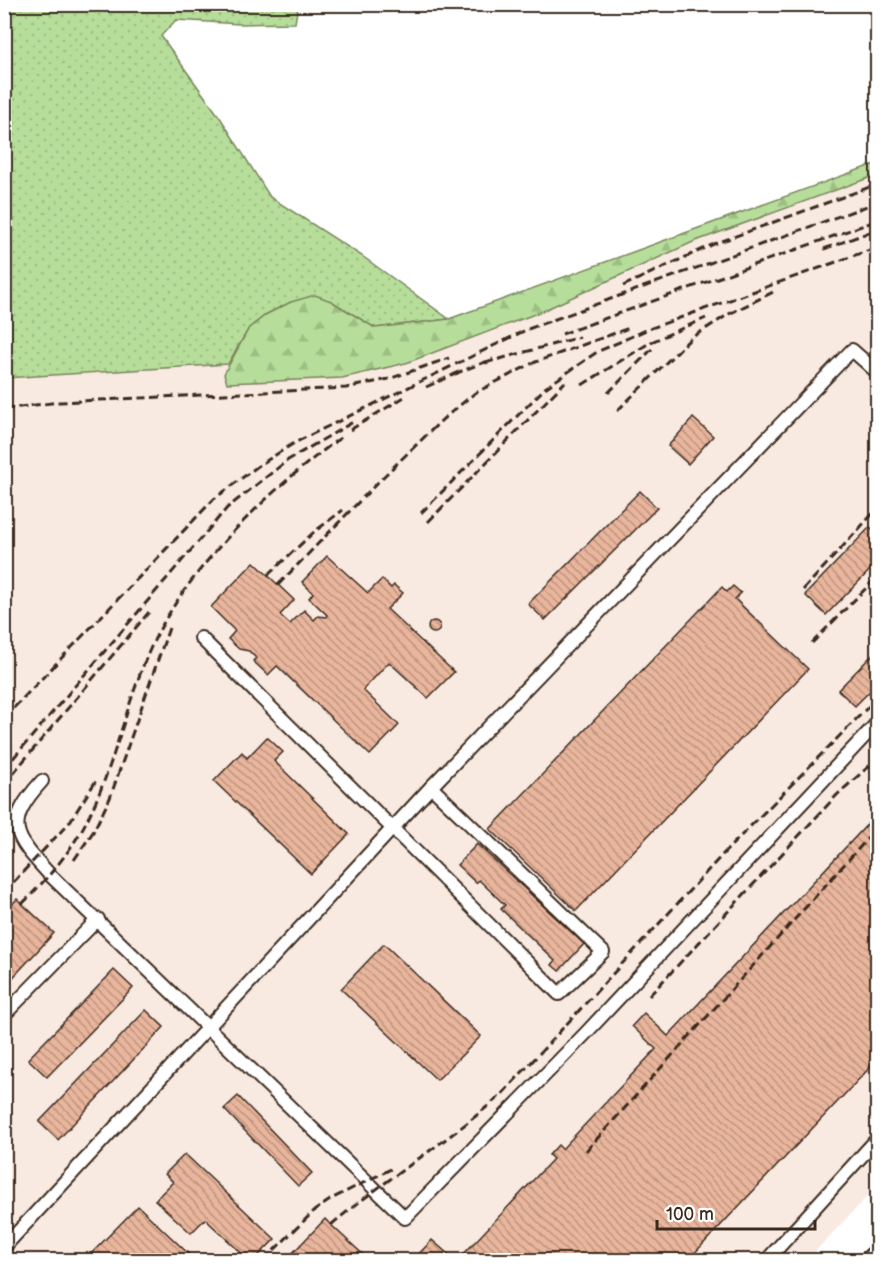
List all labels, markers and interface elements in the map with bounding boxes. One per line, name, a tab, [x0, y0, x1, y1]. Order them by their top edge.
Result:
scale bar	[657, 1193, 814, 1231]
text: 100 m	[666, 1204, 714, 1225]

